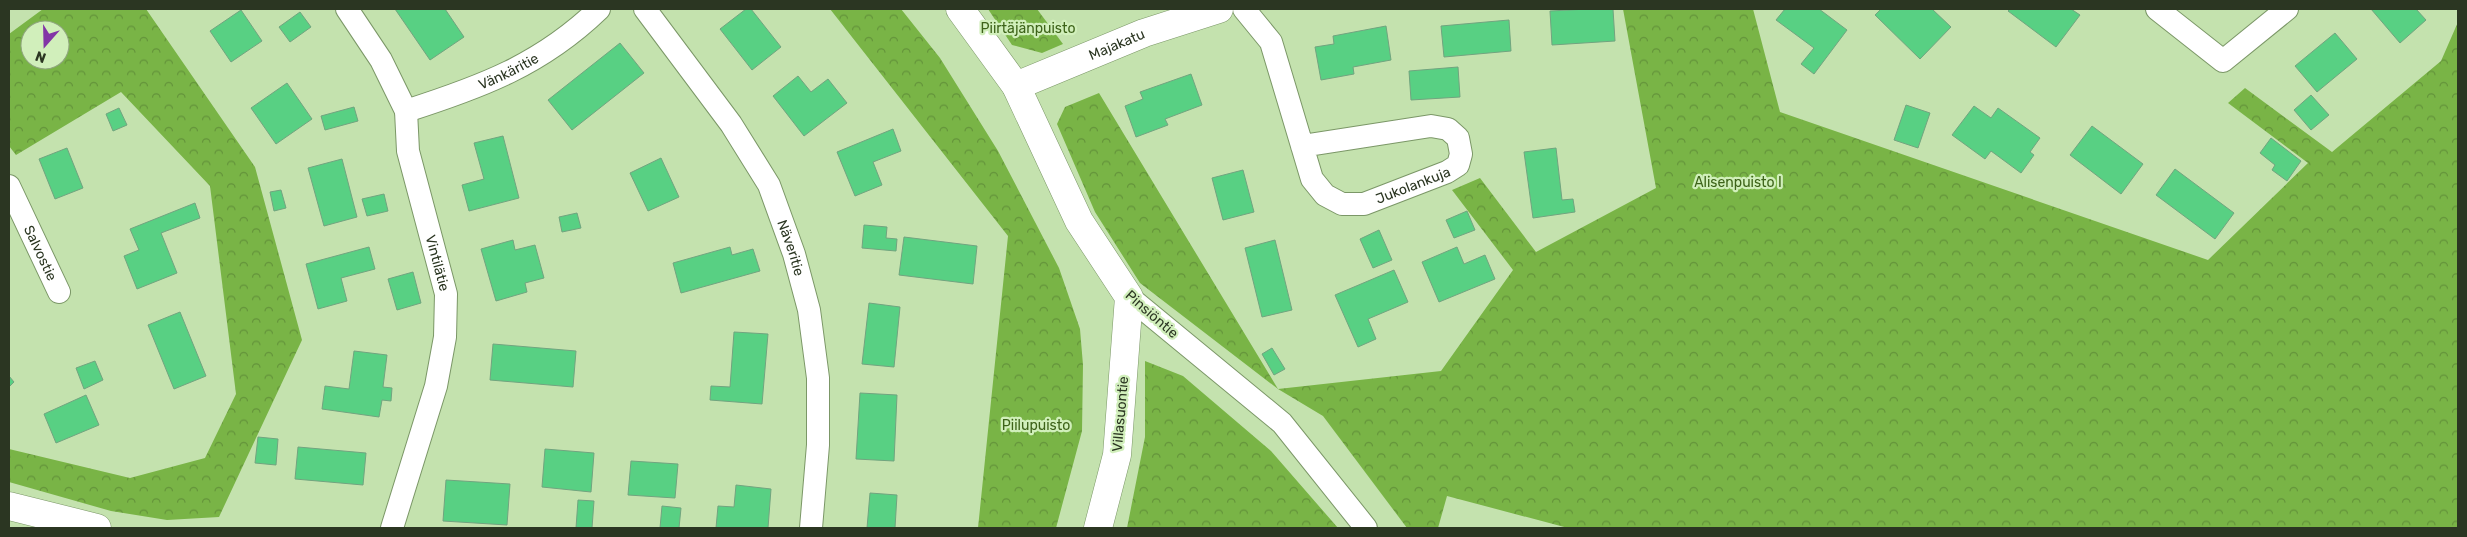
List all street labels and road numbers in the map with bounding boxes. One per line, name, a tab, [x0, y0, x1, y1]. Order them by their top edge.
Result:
street label: Majakatu	[1086, 26, 1147, 64]
street label: Vänkäritie	[476, 50, 542, 94]
street label: Jukolankuja	[1373, 163, 1453, 208]
street label: Näveritie	[773, 218, 808, 278]
street label: Salvostie	[20, 223, 61, 284]
street label: Vintilätie	[422, 233, 453, 293]
street label: Pinsiöntie	[1122, 287, 1182, 342]
street label: Villasuontie	[1109, 375, 1132, 453]

